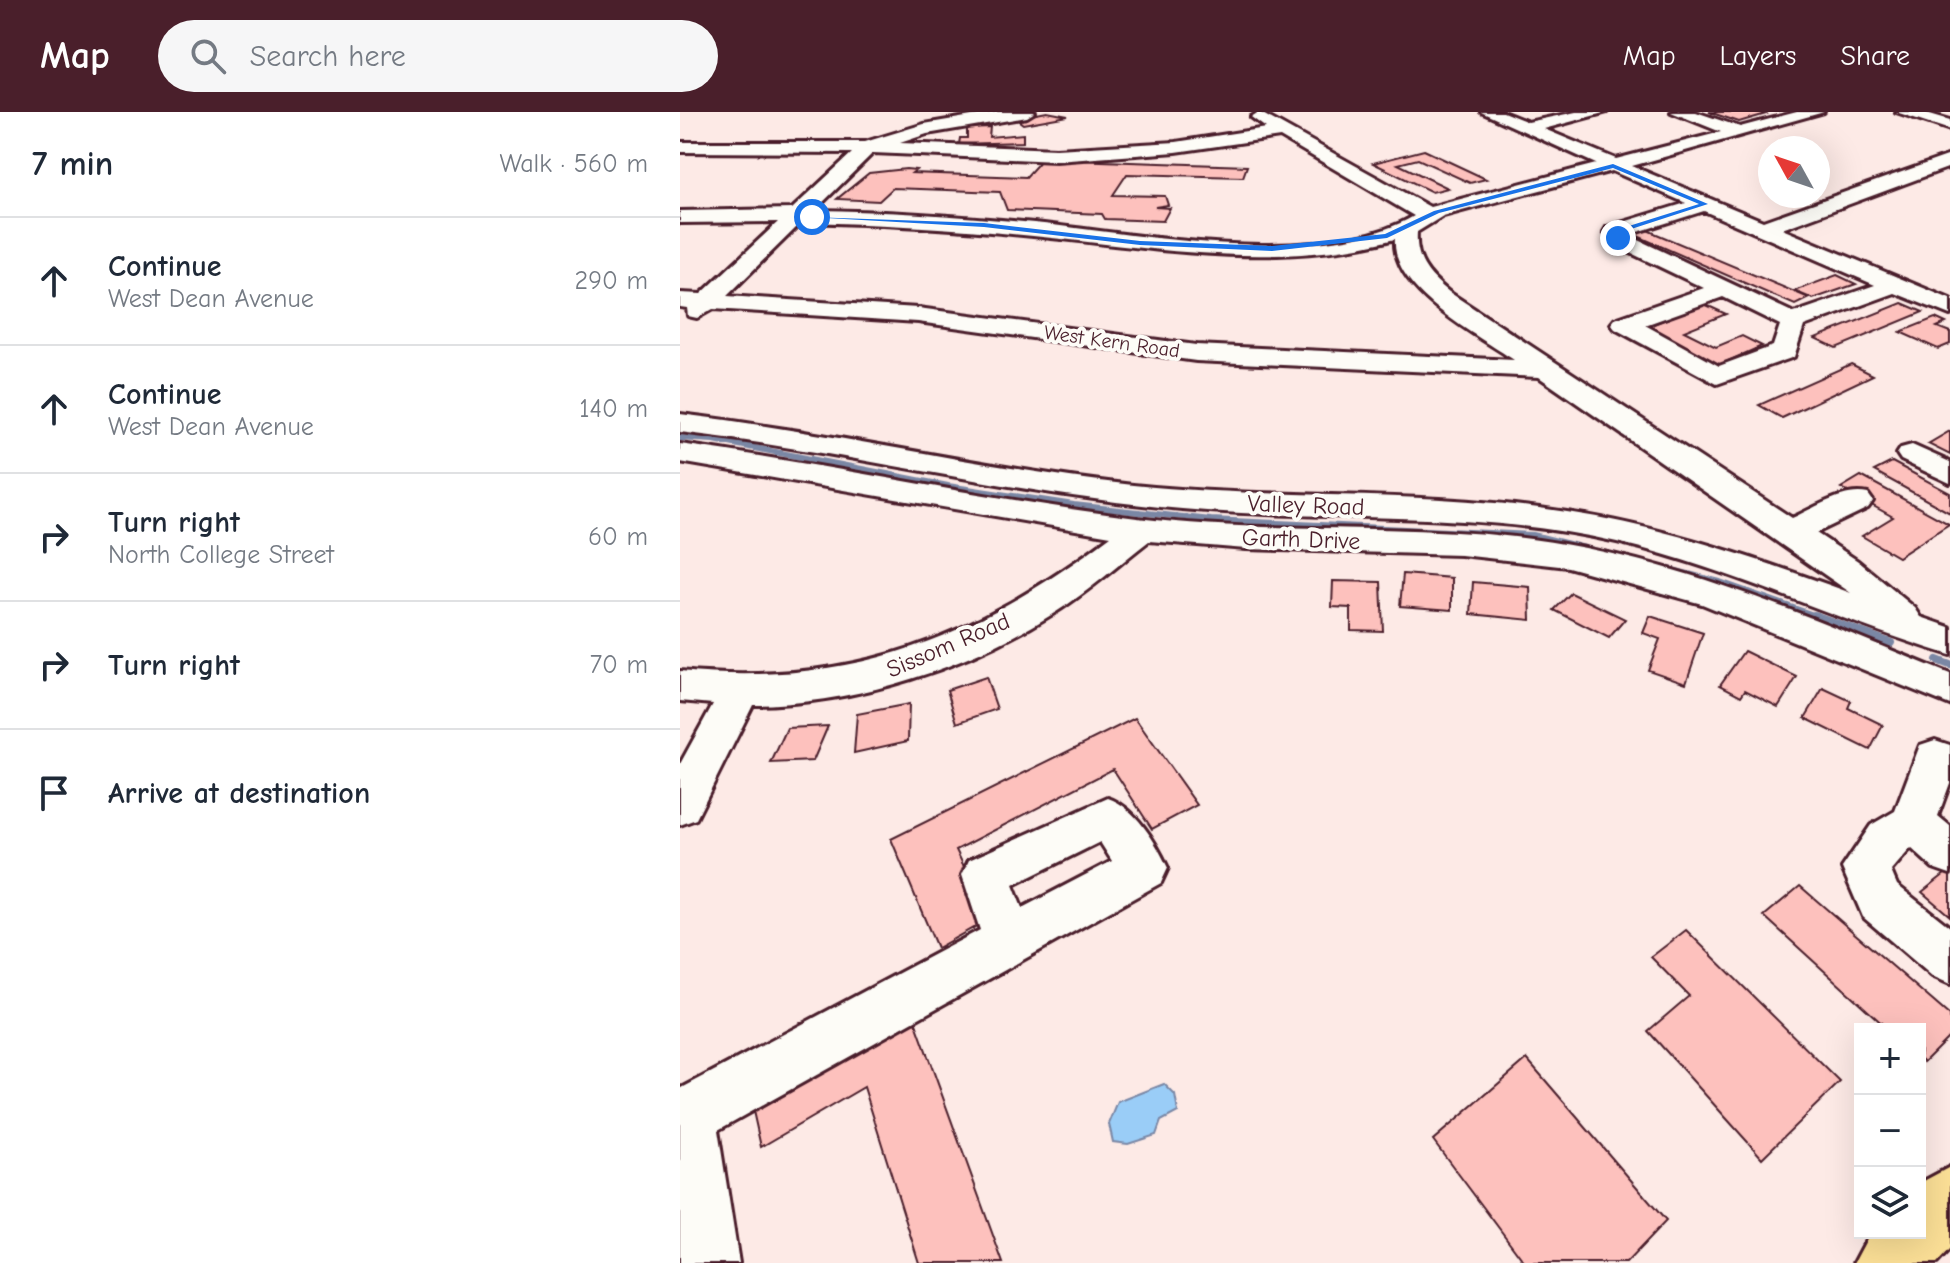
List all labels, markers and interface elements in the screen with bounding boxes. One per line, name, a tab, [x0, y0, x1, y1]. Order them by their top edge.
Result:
search box	[158, 20, 718, 92]
text: Map	[40, 34, 110, 78]
icon: search	[186, 34, 230, 78]
text: Search here	[250, 39, 406, 74]
text: Map	[1623, 40, 1676, 72]
text: Layers	[1720, 40, 1796, 72]
text: Share	[1840, 40, 1910, 72]
north arrow	[1758, 136, 1830, 208]
text: 7 min	[32, 144, 113, 184]
text: Walk · 560 m	[499, 149, 648, 179]
route start	[794, 199, 830, 235]
route end	[1600, 220, 1636, 256]
text: Continue	[108, 249, 222, 284]
icon: ahead	[32, 259, 76, 303]
text: 290 m	[575, 266, 648, 296]
text: West Dean Avenue	[108, 284, 314, 314]
street label: West Kern Road	[1043, 321, 1181, 362]
text: Continue	[108, 377, 222, 412]
icon: ahead	[32, 387, 76, 431]
text: 140 m	[579, 394, 648, 424]
text: West Dean Avenue	[108, 412, 314, 442]
street label: Valley Road	[1247, 489, 1365, 521]
text: Turn right	[108, 505, 240, 540]
icon: right	[32, 515, 76, 559]
text: 60 m	[588, 522, 648, 552]
street label: Garth Drive	[1241, 523, 1361, 555]
text: North College Street	[108, 540, 334, 570]
street label: Sissom Road	[882, 607, 1014, 683]
icon: right	[32, 643, 76, 687]
text: Turn right	[108, 648, 240, 683]
text: 70 m	[590, 650, 648, 680]
icon: arrive	[32, 771, 76, 815]
text: Arrive at destination	[108, 776, 370, 811]
map controls	[1854, 1023, 1926, 1239]
button: +	[1854, 1023, 1926, 1095]
button: −	[1854, 1095, 1926, 1167]
button: layers	[1854, 1167, 1926, 1239]

